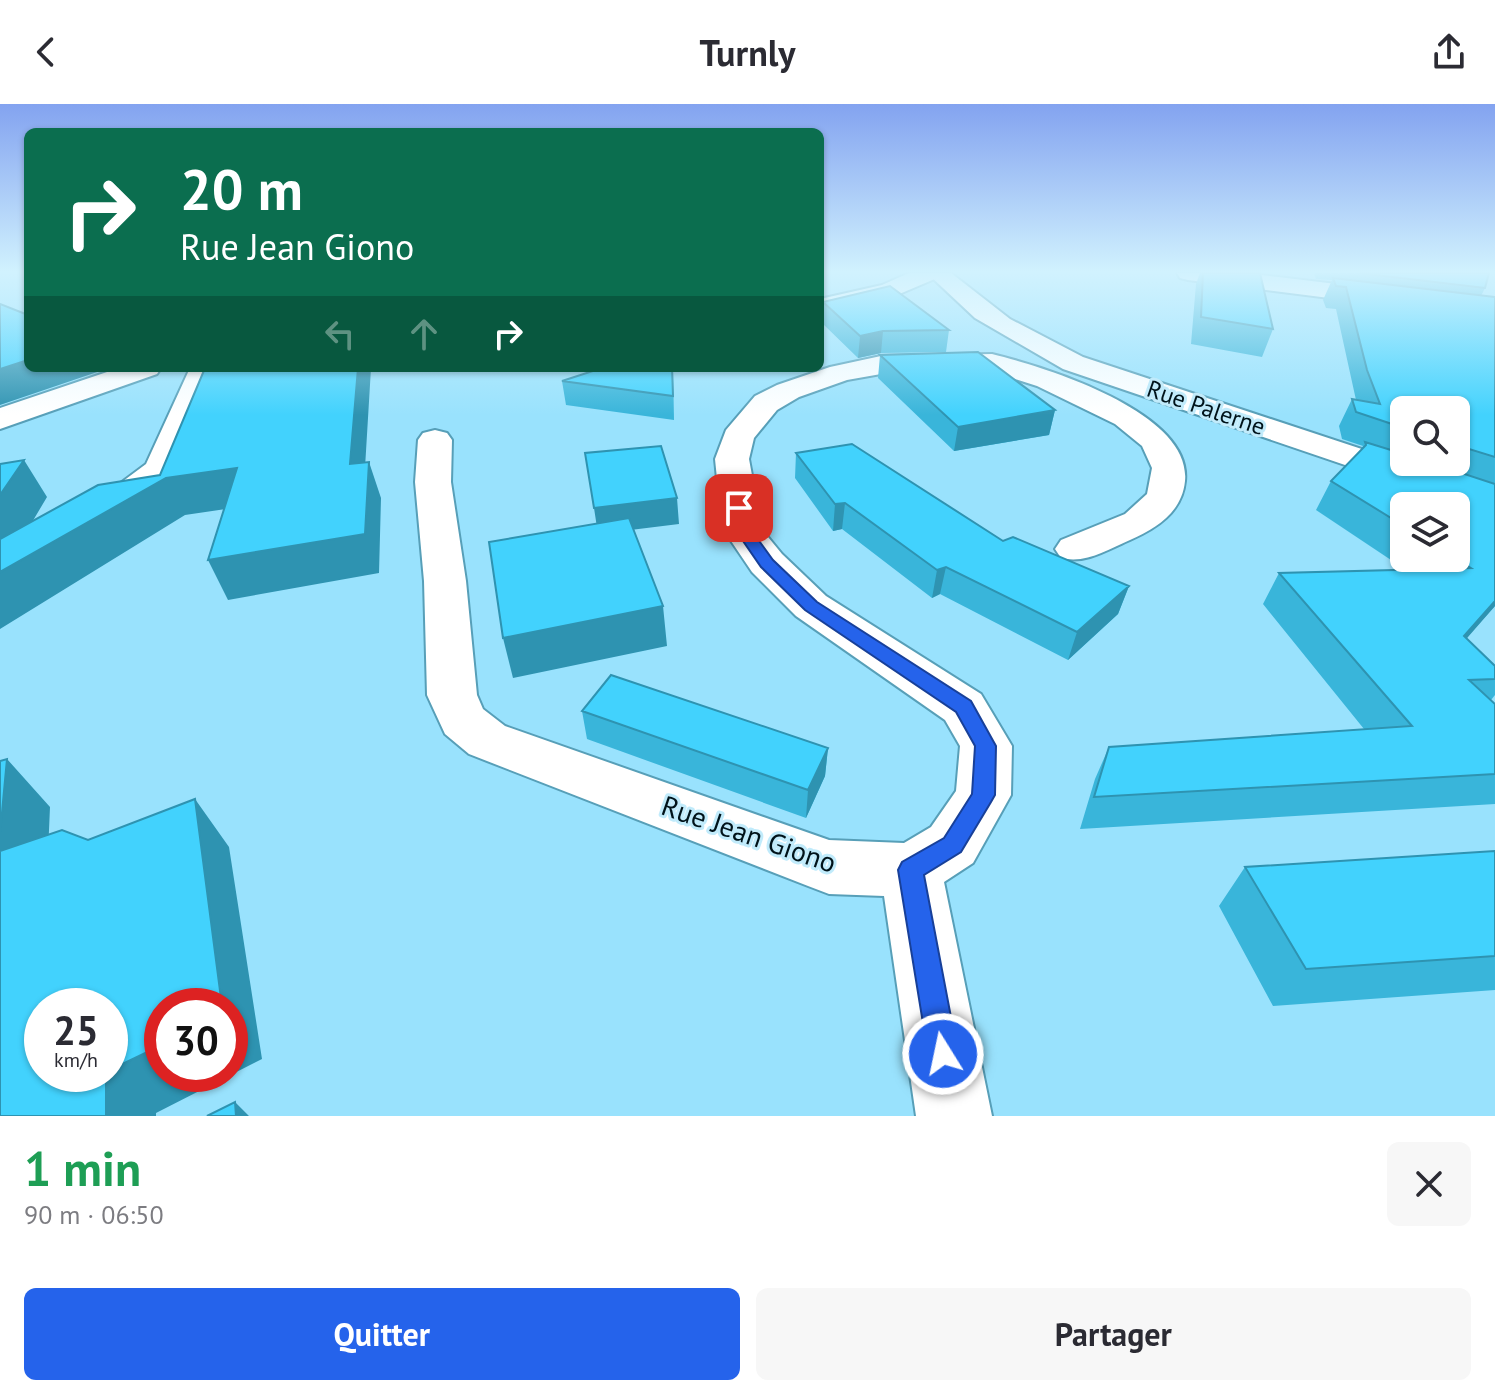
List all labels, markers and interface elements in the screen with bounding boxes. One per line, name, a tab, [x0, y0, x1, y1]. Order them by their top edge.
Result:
text: Turnly	[699, 29, 796, 76]
icon: back	[24, 30, 68, 74]
icon: share	[1427, 30, 1471, 74]
text: 20 m	[180, 153, 303, 225]
icon: right	[48, 160, 152, 264]
text: Rue Jean Giono	[180, 223, 414, 270]
icon: left	[318, 312, 362, 356]
icon: ahead	[402, 312, 446, 356]
icon: right	[486, 312, 530, 356]
street label: Rue Palerne	[1143, 373, 1269, 442]
map controls	[1390, 396, 1470, 572]
button: search	[1390, 396, 1470, 476]
pin	[705, 474, 773, 542]
icon: arrive	[717, 486, 761, 530]
button: layers	[1390, 492, 1470, 572]
street label: Rue Jean Giono	[657, 786, 841, 881]
speed limit sign: 30	[144, 988, 248, 1092]
text: 25	[53, 1004, 99, 1056]
position arrow	[901, 1012, 985, 1096]
text: km/h	[54, 1047, 98, 1073]
text: 1 min	[24, 1137, 141, 1199]
button: close	[1387, 1142, 1471, 1226]
text: 90 m · 06:50	[24, 1198, 164, 1231]
button: Quitter	[24, 1288, 740, 1380]
button: Partager	[756, 1288, 1471, 1380]

